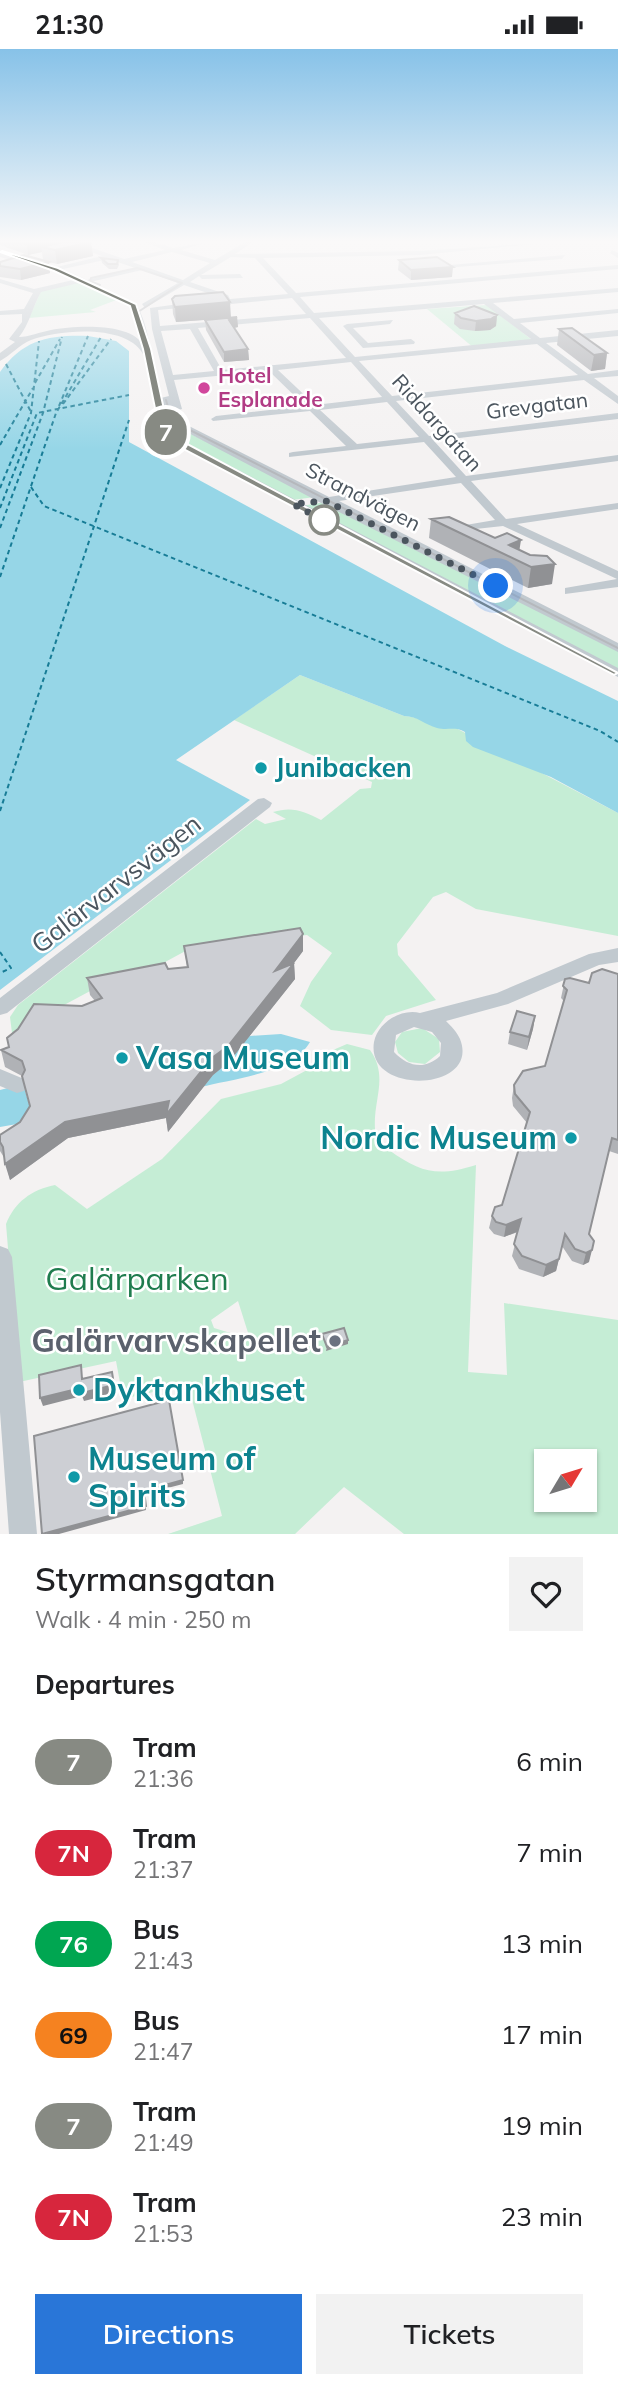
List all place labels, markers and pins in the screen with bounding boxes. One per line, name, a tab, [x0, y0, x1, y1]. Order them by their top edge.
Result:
place label: Hotel Esplanade	[218, 362, 323, 412]
marker: Hotel Esplanade	[196, 380, 212, 396]
unlabelled marker	[309, 505, 339, 535]
place label: Junibacken	[275, 751, 412, 784]
marker: Junibacken	[253, 760, 269, 776]
place label: Vasa Museum	[135, 1037, 350, 1077]
marker: Vasa Museum	[114, 1050, 130, 1066]
place label: Nordic Museum	[320, 1117, 557, 1157]
marker: Nordic Museum	[563, 1130, 579, 1146]
place label: Galärvarvskapellet	[31, 1320, 321, 1360]
marker: Galärvarvskapellet	[327, 1333, 343, 1349]
place label: Dyktankhuset	[93, 1369, 305, 1409]
marker: Dyktankhuset	[71, 1382, 87, 1398]
place label: Museum of Spirits	[88, 1438, 257, 1515]
marker: Museum of Spirits	[66, 1469, 82, 1485]

